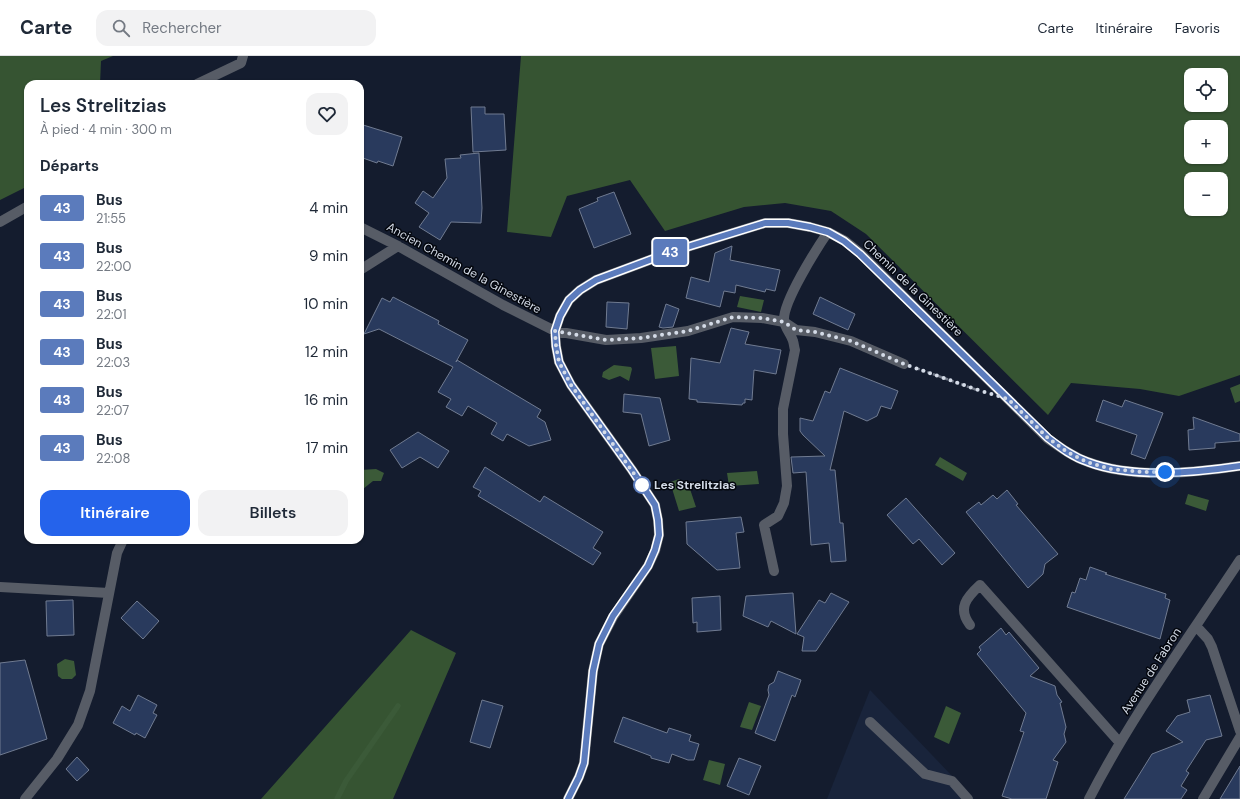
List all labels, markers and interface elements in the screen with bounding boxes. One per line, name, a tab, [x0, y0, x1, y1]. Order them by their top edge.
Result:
search box	[96, 10, 376, 46]
text: Carte	[20, 15, 72, 40]
icon: search	[110, 17, 132, 39]
text: Rechercher	[142, 18, 222, 38]
text: Carte	[1038, 19, 1074, 37]
text: Itinéraire	[1096, 19, 1153, 37]
text: Favoris	[1175, 19, 1220, 37]
map controls	[1184, 68, 1228, 216]
button: locate	[1184, 68, 1228, 112]
text: Les Strelitzias	[40, 93, 167, 118]
button: heart	[306, 93, 348, 135]
button: +	[1184, 120, 1228, 164]
text: À pied · 4 min · 300 m	[40, 121, 172, 138]
text: Départs	[40, 156, 99, 176]
button: −	[1184, 172, 1228, 216]
text: Bus	[96, 190, 123, 210]
text: 4 min	[309, 198, 348, 218]
text: 43	[53, 199, 71, 217]
text: 21:55	[96, 210, 126, 227]
street label: Ancien Chemin de la Ginestière	[384, 219, 544, 317]
street label: Chemin de la Ginestière	[860, 236, 966, 340]
text: Bus	[96, 238, 123, 258]
line badge: 43	[652, 239, 688, 265]
text: 43	[661, 243, 679, 261]
text: 9 min	[309, 246, 348, 266]
text: 43	[53, 247, 71, 265]
text: 22:00	[96, 258, 131, 275]
text: Bus	[96, 286, 123, 306]
text: 10 min	[303, 294, 348, 314]
text: 43	[53, 295, 71, 313]
text: 22:01	[96, 306, 127, 323]
text: Bus	[96, 334, 123, 354]
text: 12 min	[305, 342, 348, 362]
text: 43	[53, 343, 71, 361]
text: 22:03	[96, 354, 130, 371]
text: Bus	[96, 382, 123, 402]
text: 16 min	[304, 390, 348, 410]
text: 43	[53, 391, 71, 409]
text: 22:07	[96, 402, 129, 419]
text: Bus	[96, 430, 123, 450]
text: 17 min	[306, 438, 348, 458]
text: 43	[53, 439, 71, 457]
text: 22:08	[96, 450, 130, 467]
your location	[1155, 462, 1175, 482]
marker: Les Strelitzias	[633, 476, 651, 494]
place label: Les Strelitzias	[654, 477, 736, 493]
button: Itinéraire	[40, 490, 190, 536]
button: Billets	[198, 490, 348, 536]
street label: Avenue de Fabron	[1117, 625, 1185, 717]

